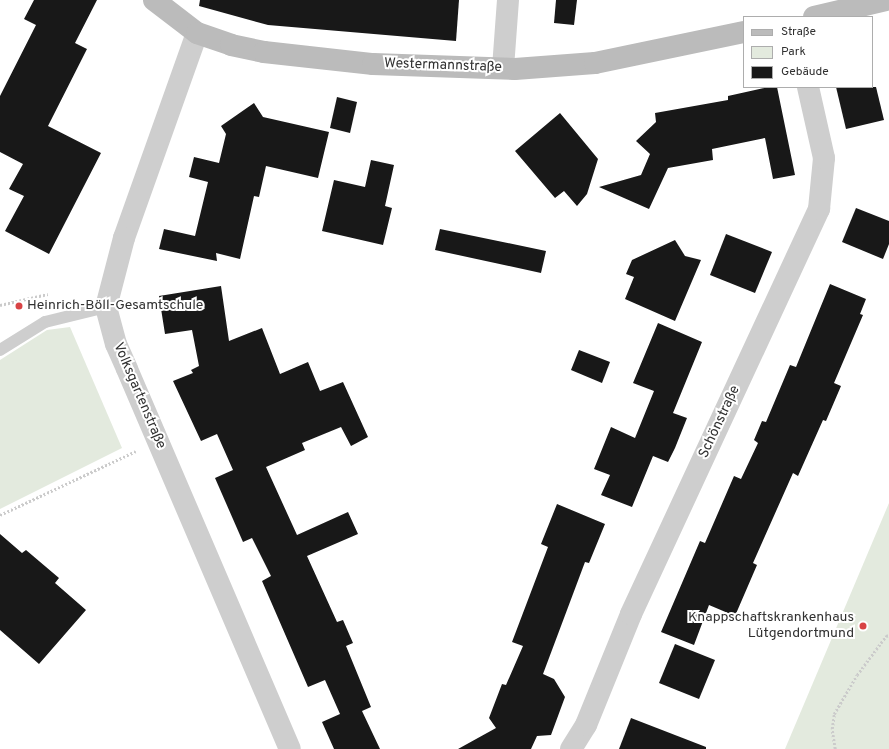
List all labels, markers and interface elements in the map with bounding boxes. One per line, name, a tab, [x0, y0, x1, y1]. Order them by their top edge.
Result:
legend	[743, 16, 873, 88]
text: Straße	[781, 24, 816, 40]
text: Park	[781, 44, 806, 60]
street label: Westermannstraße	[384, 56, 502, 76]
text: Gebäude	[781, 64, 829, 80]
place label: Heinrich-Böll-Gesamtschule	[27, 298, 203, 314]
marker: Heinrich-Böll-Gesamtschule	[14, 301, 24, 311]
street label: Volksgartenstraße	[109, 340, 169, 452]
street label: Schönstraße	[696, 383, 744, 461]
place label: Knappschaftskrankenhaus Lütgendortmund	[688, 610, 854, 642]
marker: Knappschaftskrankenhaus Lütgendortmund	[857, 620, 869, 632]

